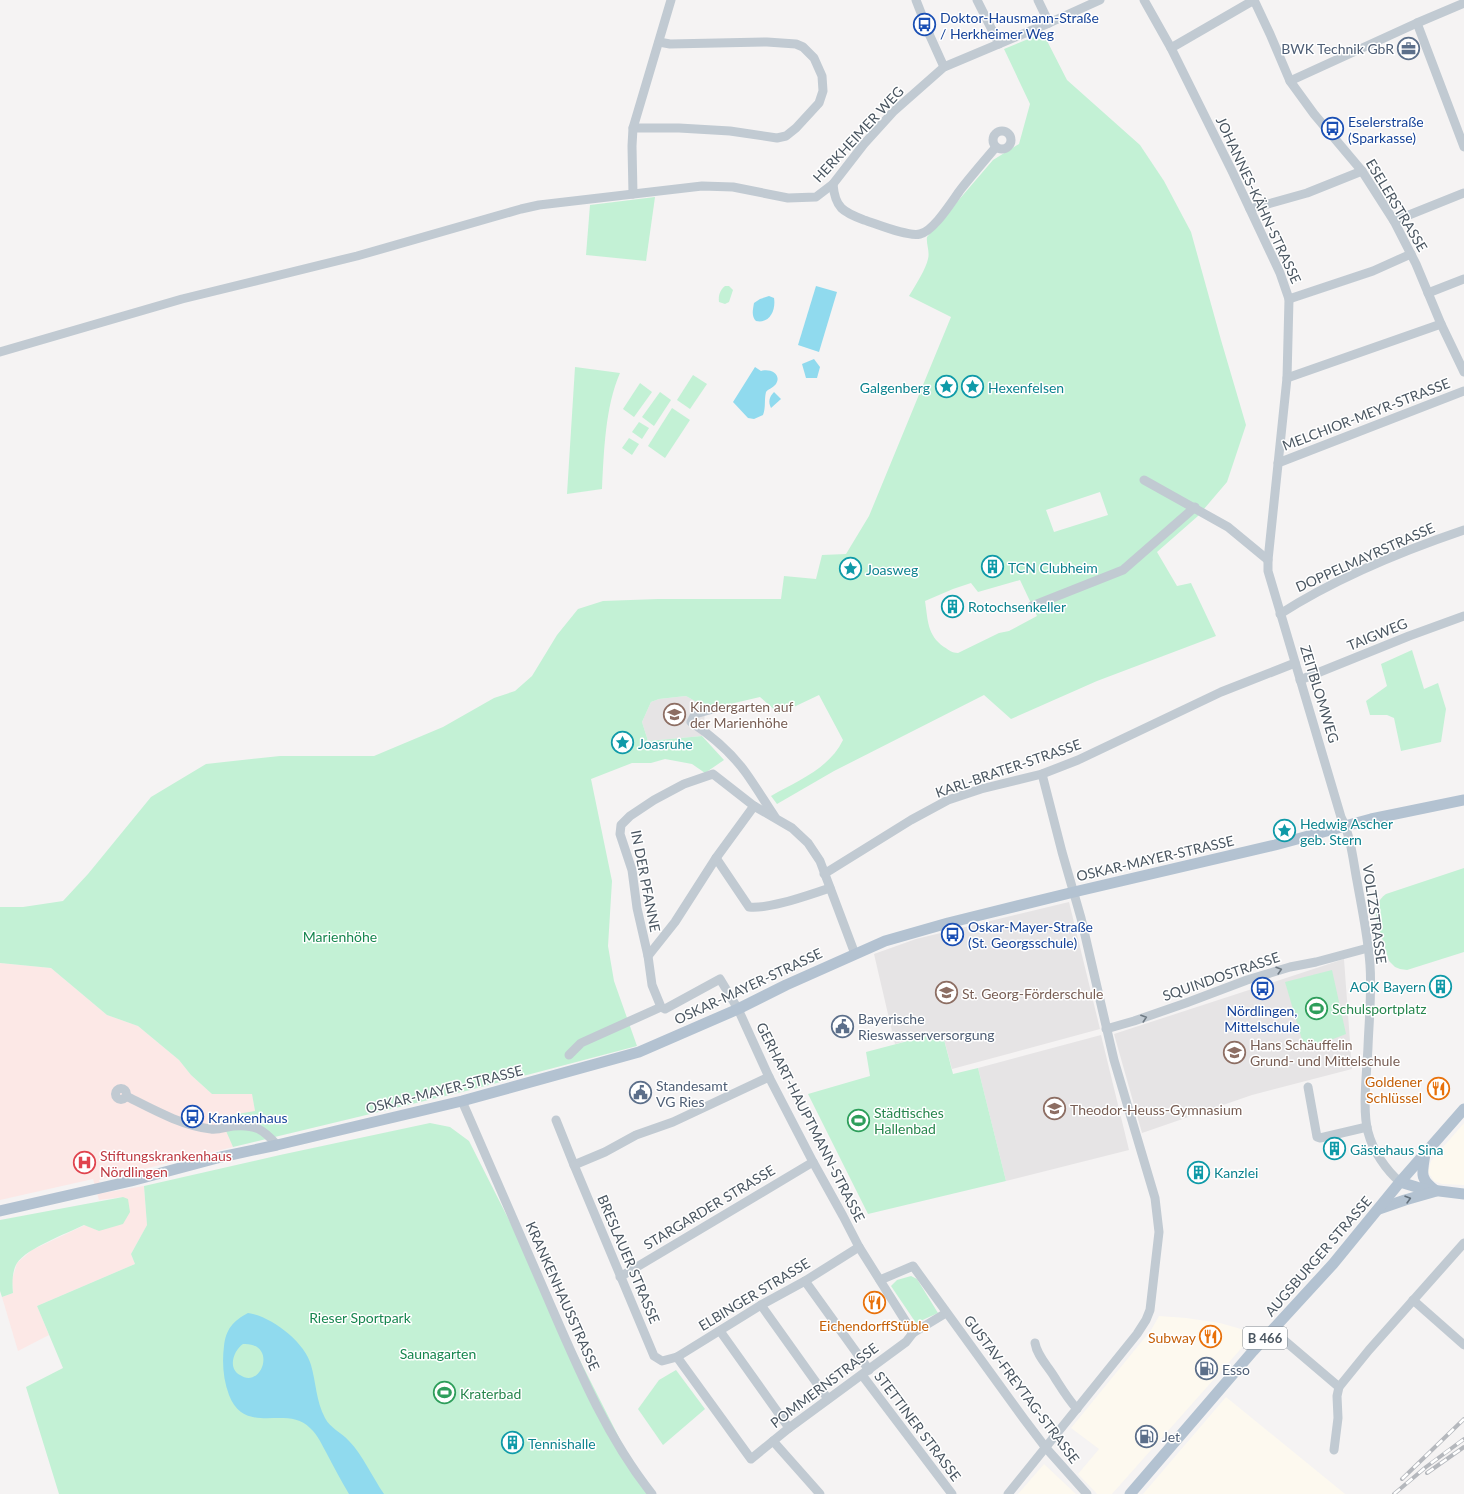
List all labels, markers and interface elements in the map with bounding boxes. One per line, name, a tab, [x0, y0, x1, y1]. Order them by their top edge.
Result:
place label: Doktor-Hausmann-Straße / Herkheimer Weg	[940, 9, 1099, 42]
bus stop icon: Doktor-Hausmann-Straße / Herkheimer Weg	[912, 12, 938, 38]
office icon: BWK Technik GbR	[1396, 35, 1422, 61]
place label: BWK Technik GbR	[1281, 40, 1394, 57]
street label: HERKHEIMER WEG	[809, 82, 907, 186]
place label: Eselerstraße (Sparkasse)	[1348, 113, 1424, 146]
street label: JOHANNES-KÄHN-STRASSE	[1213, 114, 1305, 286]
bus stop icon: Eselerstraße (Sparkasse)	[1319, 116, 1345, 142]
street label: ESELERSTRASSE	[1363, 156, 1431, 254]
place icon: Galgenberg	[933, 374, 959, 400]
place icon: Hexenfelsen	[960, 374, 986, 400]
street label: MELCHIOR-MEYR-STRASSE	[1280, 374, 1452, 454]
place label: Galgenberg	[860, 379, 930, 396]
place label: Hexenfelsen	[988, 379, 1064, 396]
street label: DOPPELMAYRSTRASSE	[1293, 519, 1437, 595]
building icon: TCN Clubheim	[980, 554, 1006, 580]
place icon: Joasweg	[838, 556, 864, 582]
place label: TCN Clubheim	[1008, 559, 1098, 576]
place label: Joasweg	[866, 561, 918, 578]
building icon: Rotochsenkeller	[940, 593, 966, 619]
place label: Rotochsenkeller	[968, 598, 1066, 615]
street label: TAIGWEG	[1344, 614, 1410, 654]
street label: ZEITBLOMWEG	[1297, 643, 1343, 745]
place label: Kindergarten auf der Marienhöhe	[690, 698, 793, 731]
school or university icon: Kindergarten auf der Marienhöhe	[662, 701, 688, 727]
place icon: Joasruhe	[610, 730, 636, 756]
place label: Joasruhe	[638, 735, 693, 752]
street label: KARL-BRATER-STRASSE	[933, 735, 1083, 801]
place label: Hedwig Ascher geb. Stern	[1300, 815, 1393, 848]
place icon: Hedwig Ascher geb. Stern	[1271, 818, 1297, 844]
street label: IN DER PFANNE	[628, 828, 664, 934]
street label: OSKAR-MAYER-STRASSE	[1075, 832, 1235, 884]
street label: VOLTZSTRASSE	[1360, 863, 1390, 965]
place label: Oskar-Mayer-Straße (St. Georgsschule)	[968, 918, 1093, 951]
bus stop icon: Oskar-Mayer-Straße (St. Georgsschule)	[939, 921, 965, 947]
park label: Marienhöhe	[303, 928, 377, 945]
street label: OSKAR-MAYER-STRASSE	[671, 944, 825, 1028]
street label: SQUINDOSTRASSE	[1160, 948, 1282, 1004]
one-way arrow	[1276, 966, 1283, 975]
building icon: AOK Bayern	[1428, 973, 1454, 999]
bus stop icon: Nördlingen, Mittelschule	[1249, 975, 1275, 1001]
place label: AOK Bayern	[1350, 978, 1426, 995]
school or university icon: St. Georg-Förderschule	[934, 980, 960, 1006]
place label: St. Georg-Förderschule	[962, 985, 1104, 1002]
sports icon: Schulsportplatz	[1304, 995, 1330, 1021]
place label: Schulsportplatz	[1332, 1000, 1427, 1017]
place label: Nördlingen, Mittelschule	[1224, 1002, 1300, 1035]
place label: Bayerische Rieswasserversorgung	[858, 1010, 995, 1043]
public building icon: Bayerische Rieswasserversorgung	[829, 1013, 855, 1039]
one-way arrow	[1140, 1014, 1147, 1023]
street label: GERHART-HAUPTMANN-STRASSE	[753, 1019, 869, 1225]
place label: Hans Schäuffelin Grund- und Mittelschule	[1250, 1036, 1400, 1069]
school or university icon: Hans Schäuffelin Grund- und Mittelschule	[1222, 1039, 1248, 1065]
street label: OSKAR-MAYER-STRASSE	[364, 1061, 524, 1117]
place label: Goldener Schlüssel	[1365, 1073, 1422, 1106]
restaurant icon: Goldener Schlüssel	[1425, 1076, 1451, 1102]
place label: Standesamt VG Ries	[656, 1077, 728, 1110]
public building icon: Standesamt VG Ries	[627, 1080, 653, 1106]
school or university icon: Theodor-Heuss-Gymnasium	[1041, 1096, 1067, 1122]
place label: Theodor-Heuss-Gymnasium	[1070, 1101, 1242, 1118]
bus stop icon: Krankenhaus	[180, 1104, 206, 1130]
place label: Städtisches Hallenbad	[874, 1104, 944, 1137]
sports icon: Städtisches Hallenbad	[845, 1107, 871, 1133]
place label: Krankenhaus	[208, 1109, 288, 1126]
building icon: Gästehaus Sina	[1322, 1136, 1348, 1162]
place label: Gästehaus Sina	[1350, 1141, 1444, 1158]
place label: Stiftungskrankenhaus Nördlingen	[100, 1147, 232, 1180]
hospital icon: Stiftungskrankenhaus Nördlingen	[72, 1150, 98, 1176]
building icon: Kanzlei	[1185, 1159, 1211, 1185]
street label: STARGARDER STRASSE	[640, 1161, 778, 1253]
place label: Kanzlei	[1214, 1164, 1258, 1181]
street label: BRESLAUER STRASSE	[594, 1192, 664, 1326]
street label: AUGSBURGER STRASSE	[1261, 1193, 1375, 1319]
one-way arrow	[1404, 1195, 1411, 1204]
street label: KRANKENHAUSSTRASSE	[522, 1219, 604, 1373]
street label: ELBINGER STRASSE	[695, 1254, 813, 1334]
restaurant icon: EichendorffStüble	[861, 1290, 887, 1316]
park label: Rieser Sportpark	[309, 1309, 412, 1326]
street label: GUSTAV-FREYTAG-STRASSE	[961, 1312, 1083, 1466]
place label: EichendorffStüble	[819, 1317, 929, 1334]
restaurant icon: Subway	[1198, 1324, 1224, 1350]
road number: B 466	[1243, 1327, 1287, 1349]
place label: Subway	[1148, 1329, 1197, 1346]
street label: POMMERNSTRASSE	[767, 1339, 881, 1431]
park label: Saunagarten	[400, 1345, 476, 1362]
fuel station icon: Esso	[1194, 1356, 1220, 1382]
place label: Esso	[1222, 1361, 1250, 1378]
street label: STETTINER STRASSE	[871, 1368, 965, 1484]
sports icon: Kraterbad	[431, 1380, 457, 1406]
place label: Kraterbad	[460, 1385, 521, 1402]
fuel station icon: Jet	[1134, 1423, 1160, 1449]
place label: Jet	[1162, 1428, 1180, 1445]
building icon: Tennishalle	[500, 1430, 526, 1456]
place label: Tennishalle	[528, 1435, 596, 1452]

